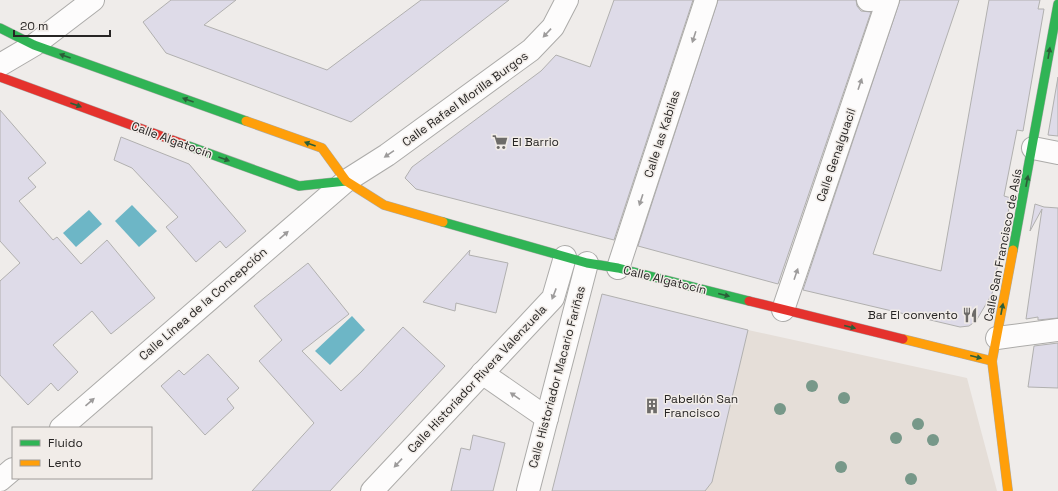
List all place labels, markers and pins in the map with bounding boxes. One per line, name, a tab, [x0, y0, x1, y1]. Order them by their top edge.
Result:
supermarket icon: El Barrio	[491, 133, 509, 151]
place label: El Barrio	[512, 134, 559, 150]
restaurant icon: Bar El convento	[961, 306, 979, 324]
place label: Bar El convento	[868, 307, 958, 323]
place label: Pabellón San Francisco	[664, 391, 738, 421]
building icon: Pabellón San Francisco	[643, 397, 661, 415]

